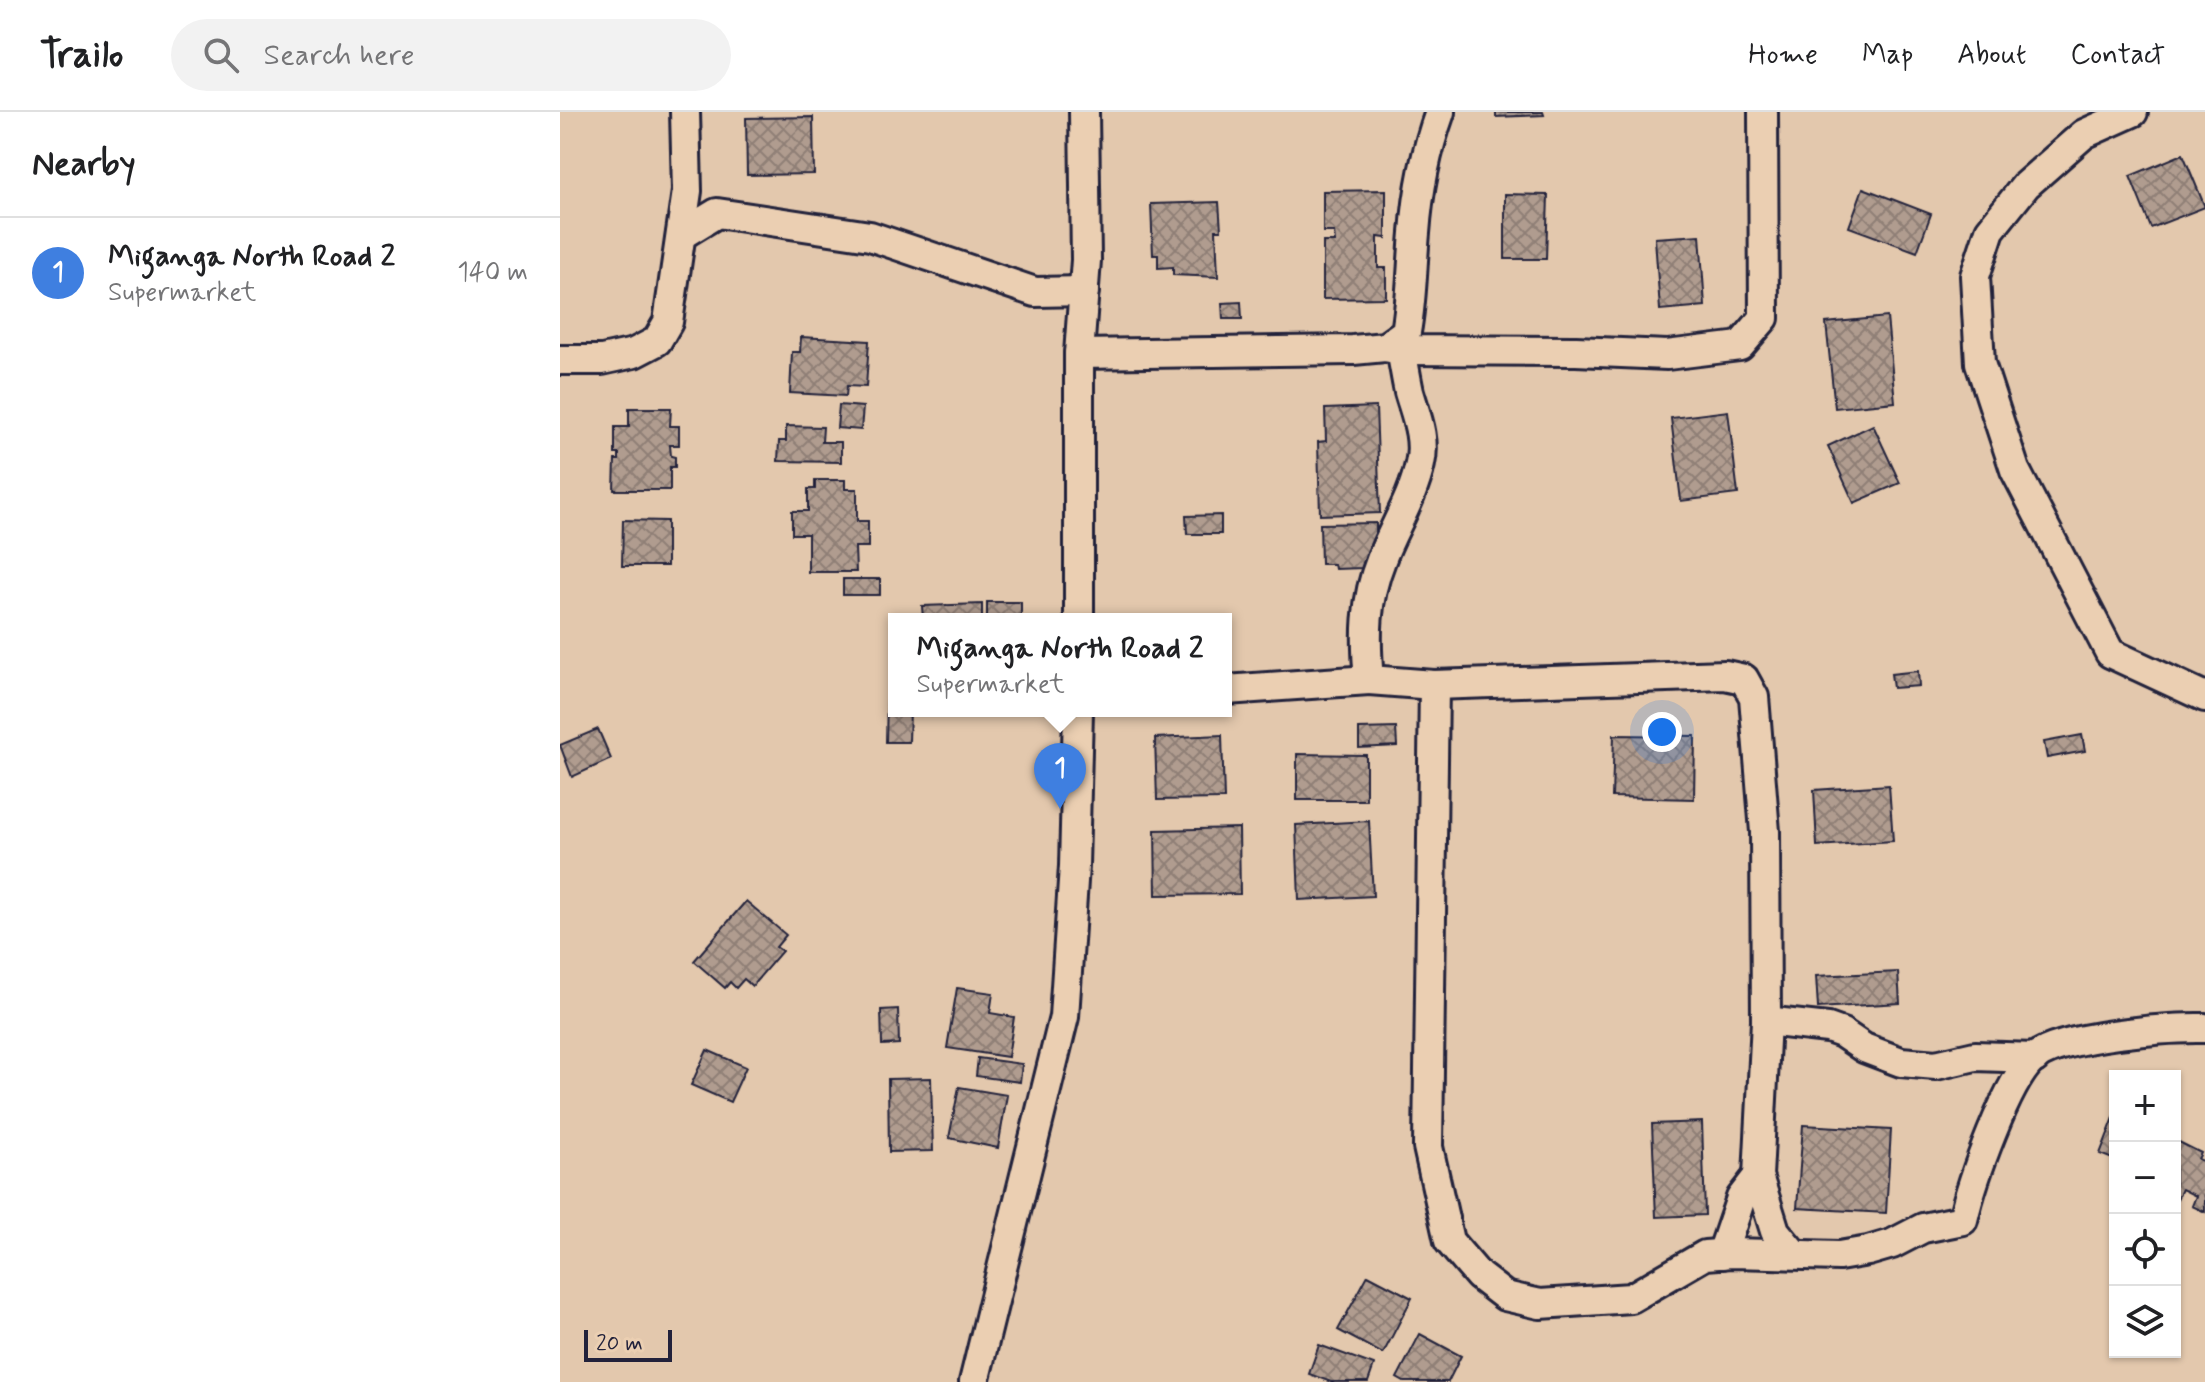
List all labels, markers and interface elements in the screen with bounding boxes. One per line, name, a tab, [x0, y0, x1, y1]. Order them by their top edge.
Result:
search box	[171, 19, 731, 91]
text: Trailo	[40, 31, 123, 80]
icon: search	[199, 33, 243, 77]
text: Search here	[263, 36, 414, 75]
text: Home	[1748, 37, 1818, 74]
text: Map	[1862, 37, 1913, 74]
text: About	[1957, 37, 2026, 74]
text: Contact	[2070, 37, 2165, 74]
text: Nearby	[32, 142, 136, 187]
text: Miganga North Road 2	[108, 237, 395, 276]
text: 1	[52, 256, 64, 290]
text: 140 m	[457, 256, 528, 290]
text: Supermarket	[108, 276, 256, 310]
popup	[888, 613, 1232, 717]
text: Miganga North Road 2	[916, 629, 1204, 668]
text: Supermarket	[916, 668, 1065, 702]
your location	[1642, 712, 1682, 752]
pin: 1	[1034, 743, 1086, 809]
map controls	[2109, 1070, 2181, 1358]
button: +	[2109, 1070, 2181, 1142]
button: −	[2109, 1142, 2181, 1214]
button: locate	[2109, 1214, 2181, 1286]
button: layers	[2109, 1286, 2181, 1358]
scale bar	[584, 1326, 672, 1362]
text: 20 m	[596, 1330, 643, 1358]

